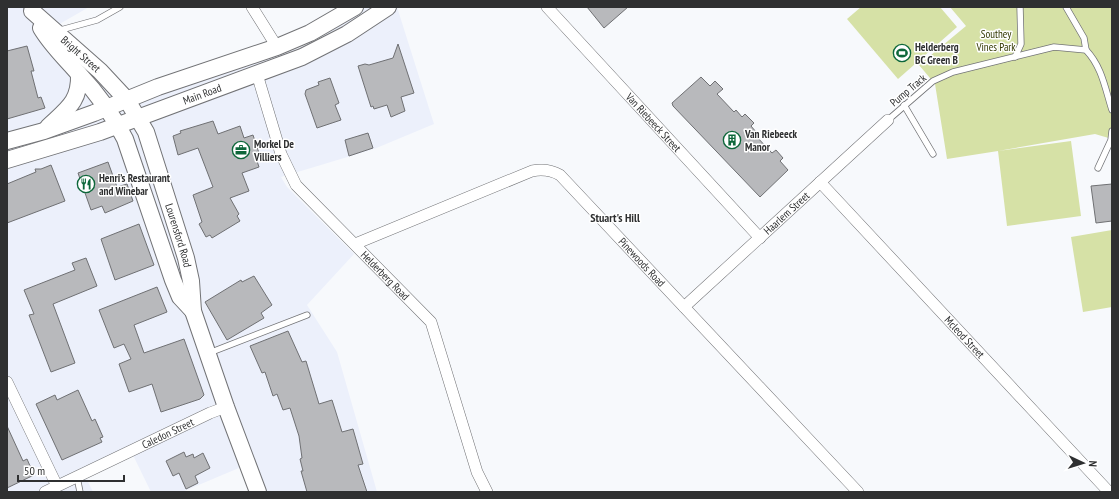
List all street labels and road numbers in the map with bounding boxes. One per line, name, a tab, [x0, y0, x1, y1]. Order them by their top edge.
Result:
street label: Bright Street	[58, 33, 104, 75]
street label: Pump Track	[887, 70, 930, 109]
street label: Main Road	[181, 81, 223, 108]
street label: Van Riebeeck Street	[622, 89, 684, 155]
street label: Haarlem Street	[761, 189, 812, 238]
street label: Lourensford Road	[162, 202, 195, 269]
street label: Pinewoods Road	[616, 235, 669, 290]
street label: Helderberg Road	[358, 248, 413, 303]
street label: Mcleod Street	[941, 313, 988, 361]
street label: Caledon Street	[139, 415, 196, 452]

